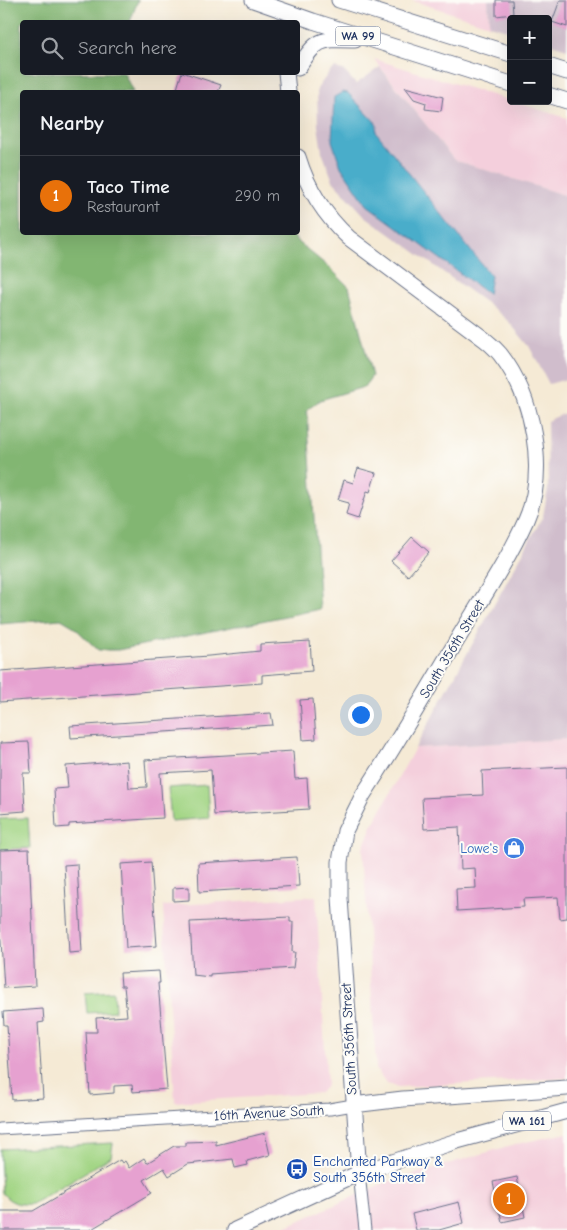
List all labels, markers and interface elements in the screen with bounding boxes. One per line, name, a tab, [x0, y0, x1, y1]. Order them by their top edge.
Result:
map controls	[507, 15, 552, 105]
button: +	[507, 15, 552, 60]
search box	[20, 20, 300, 75]
road number: WA 99	[336, 27, 380, 46]
icon: search	[38, 34, 66, 62]
text: Search here	[78, 37, 177, 59]
button: −	[507, 60, 552, 105]
text: Nearby	[40, 111, 104, 135]
text: Taco Time	[87, 176, 170, 198]
text: 1	[53, 187, 59, 205]
text: 290 m	[235, 187, 280, 205]
text: Restaurant	[87, 198, 159, 216]
street label: South 356th Street	[416, 596, 489, 701]
your location	[348, 702, 374, 728]
shop icon: Lowe's	[502, 836, 526, 860]
place label: Lowe's	[460, 840, 498, 857]
street label: South 356th Street	[338, 982, 360, 1095]
street label: 16th Avenue South	[213, 1102, 325, 1124]
road number: WA 161	[503, 1112, 551, 1130]
place label: Enchanted Parkway & South 356th Street	[313, 1153, 443, 1186]
bus stop icon: Enchanted Parkway & South 356th Street	[285, 1157, 309, 1181]
pin: 1	[493, 1180, 525, 1218]

